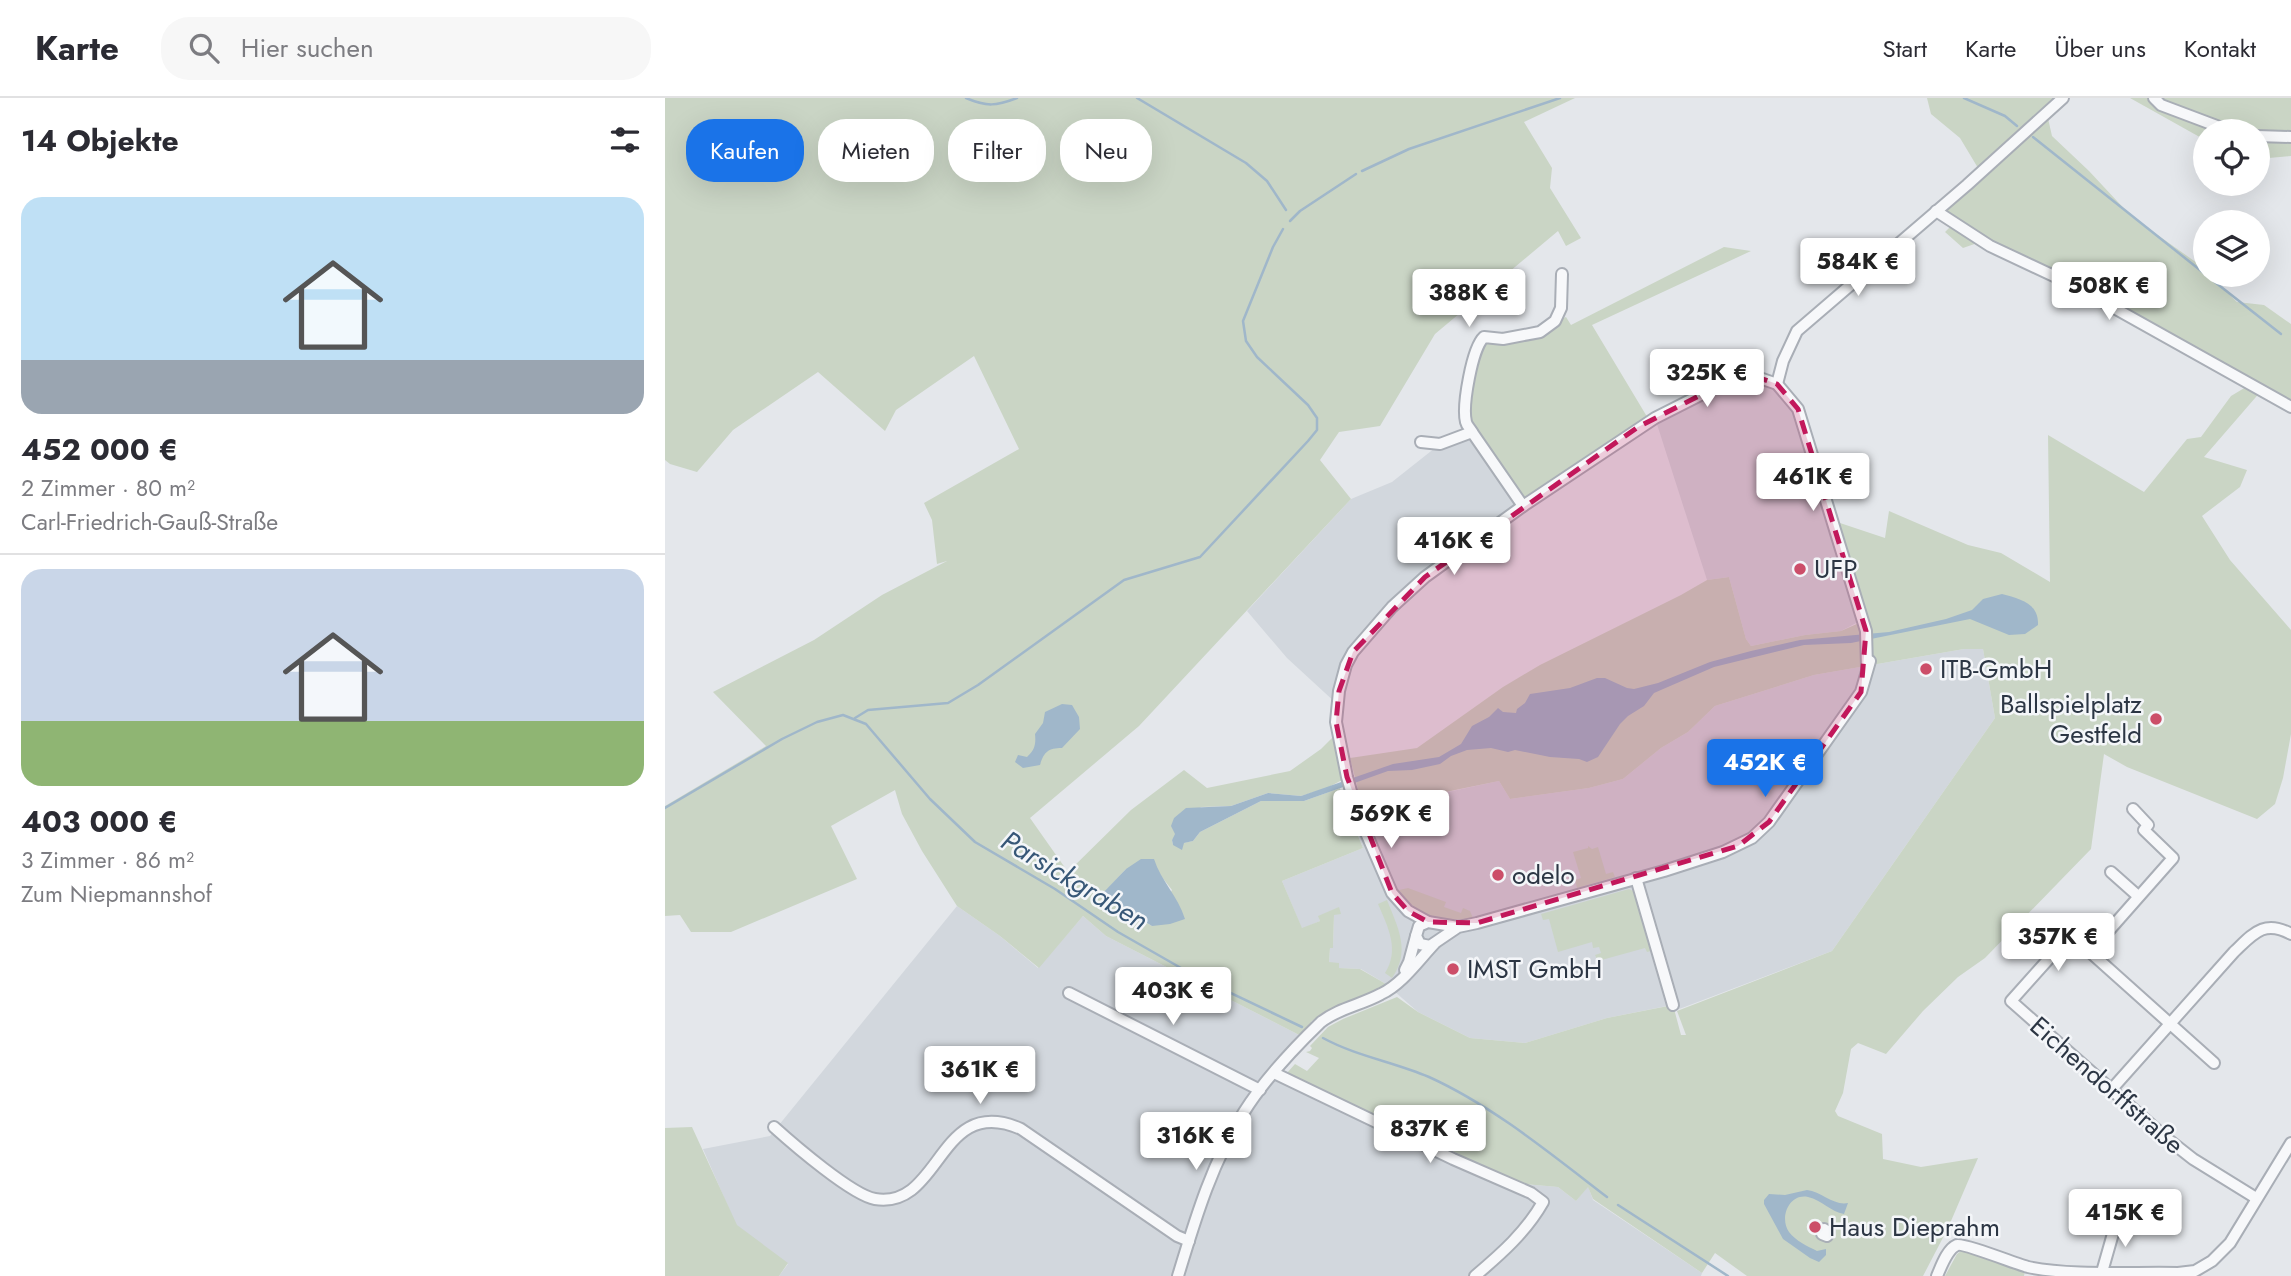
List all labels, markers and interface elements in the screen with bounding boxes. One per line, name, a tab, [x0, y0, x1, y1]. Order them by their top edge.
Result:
search box	[161, 17, 651, 80]
text: Karte	[35, 25, 119, 72]
icon: search	[185, 29, 223, 67]
text: Hier suchen	[241, 29, 374, 67]
text: Start	[1883, 31, 1927, 66]
text: Karte	[1965, 31, 2016, 66]
text: Über uns	[2054, 31, 2146, 66]
text: Kontakt	[2184, 31, 2256, 66]
text: 14 Objekte	[21, 119, 179, 162]
chip: Kaufen	[686, 119, 804, 182]
chip: Mieten	[818, 119, 934, 182]
chip: Filter	[948, 119, 1046, 182]
chip: Neu	[1060, 119, 1152, 182]
map controls	[2193, 119, 2270, 287]
button: locate	[2193, 119, 2270, 196]
icon: filters	[606, 121, 644, 159]
button: layers	[2193, 210, 2270, 287]
pin: 584K €	[1801, 238, 1915, 298]
icon: home	[270, 242, 396, 368]
text: 584K €	[1816, 244, 1900, 278]
pin: 508K €	[2052, 262, 2166, 322]
text: 508K €	[2068, 268, 2150, 302]
pin: 388K €	[1412, 270, 1526, 329]
text: 388K €	[1428, 275, 1510, 309]
pin: 325K €	[1650, 350, 1764, 409]
text: 325K €	[1666, 355, 1748, 389]
text: 452 000 €	[21, 428, 178, 471]
pin: 461K €	[1756, 454, 1870, 513]
text: 461K €	[1772, 459, 1854, 493]
text: 2 Zimmer · 80 m²	[21, 471, 195, 505]
text: Carl-Friedrich-Gauß-Straße	[21, 505, 278, 539]
pin: 416K €	[1397, 518, 1511, 577]
text: 416K €	[1413, 523, 1495, 557]
place label: UFP	[1814, 550, 1858, 588]
marker: UFP	[1792, 561, 1808, 577]
icon: home	[270, 614, 396, 740]
place label: ITB-GmbH	[1940, 650, 2052, 688]
marker: ITB-GmbH	[1918, 661, 1934, 677]
place label: Ballspielplatz Gestfeld	[2000, 685, 2142, 753]
marker: Ballspielplatz Gestfeld	[2148, 711, 2164, 727]
pin: 452K €	[1708, 740, 1822, 799]
text: 452K €	[1723, 745, 1807, 779]
pin: 569K €	[1334, 790, 1448, 850]
text: 569K €	[1349, 796, 1433, 830]
text: 403 000 €	[21, 800, 178, 843]
water label: Parsickgraben	[993, 820, 1156, 941]
text: 3 Zimmer · 86 m²	[21, 843, 194, 877]
place label: odelo	[1512, 856, 1575, 894]
marker: odelo	[1490, 867, 1506, 883]
text: Zum Niepmannshof	[21, 877, 212, 911]
pin: 357K €	[2001, 914, 2115, 973]
text: 357K €	[2017, 919, 2099, 953]
place label: IMST GmbH	[1467, 950, 1602, 988]
marker: IMST GmbH	[1445, 961, 1461, 977]
pin: 403K €	[1116, 968, 1230, 1027]
text: 403K €	[1131, 973, 1215, 1007]
street label: Eichendorffstraße	[2022, 1007, 2192, 1163]
pin: 361K €	[923, 1046, 1037, 1106]
text: 361K €	[940, 1052, 1020, 1086]
pin: 837K €	[1373, 1105, 1487, 1165]
text: 837K €	[1390, 1111, 1470, 1145]
pin: 316K €	[1139, 1112, 1253, 1172]
text: 316K €	[1156, 1118, 1236, 1152]
pin: 415K €	[2068, 1190, 2182, 1249]
text: 415K €	[2085, 1195, 2165, 1229]
place label: Haus Dieprahm	[1829, 1208, 2000, 1246]
marker: Haus Dieprahm	[1807, 1219, 1823, 1235]

